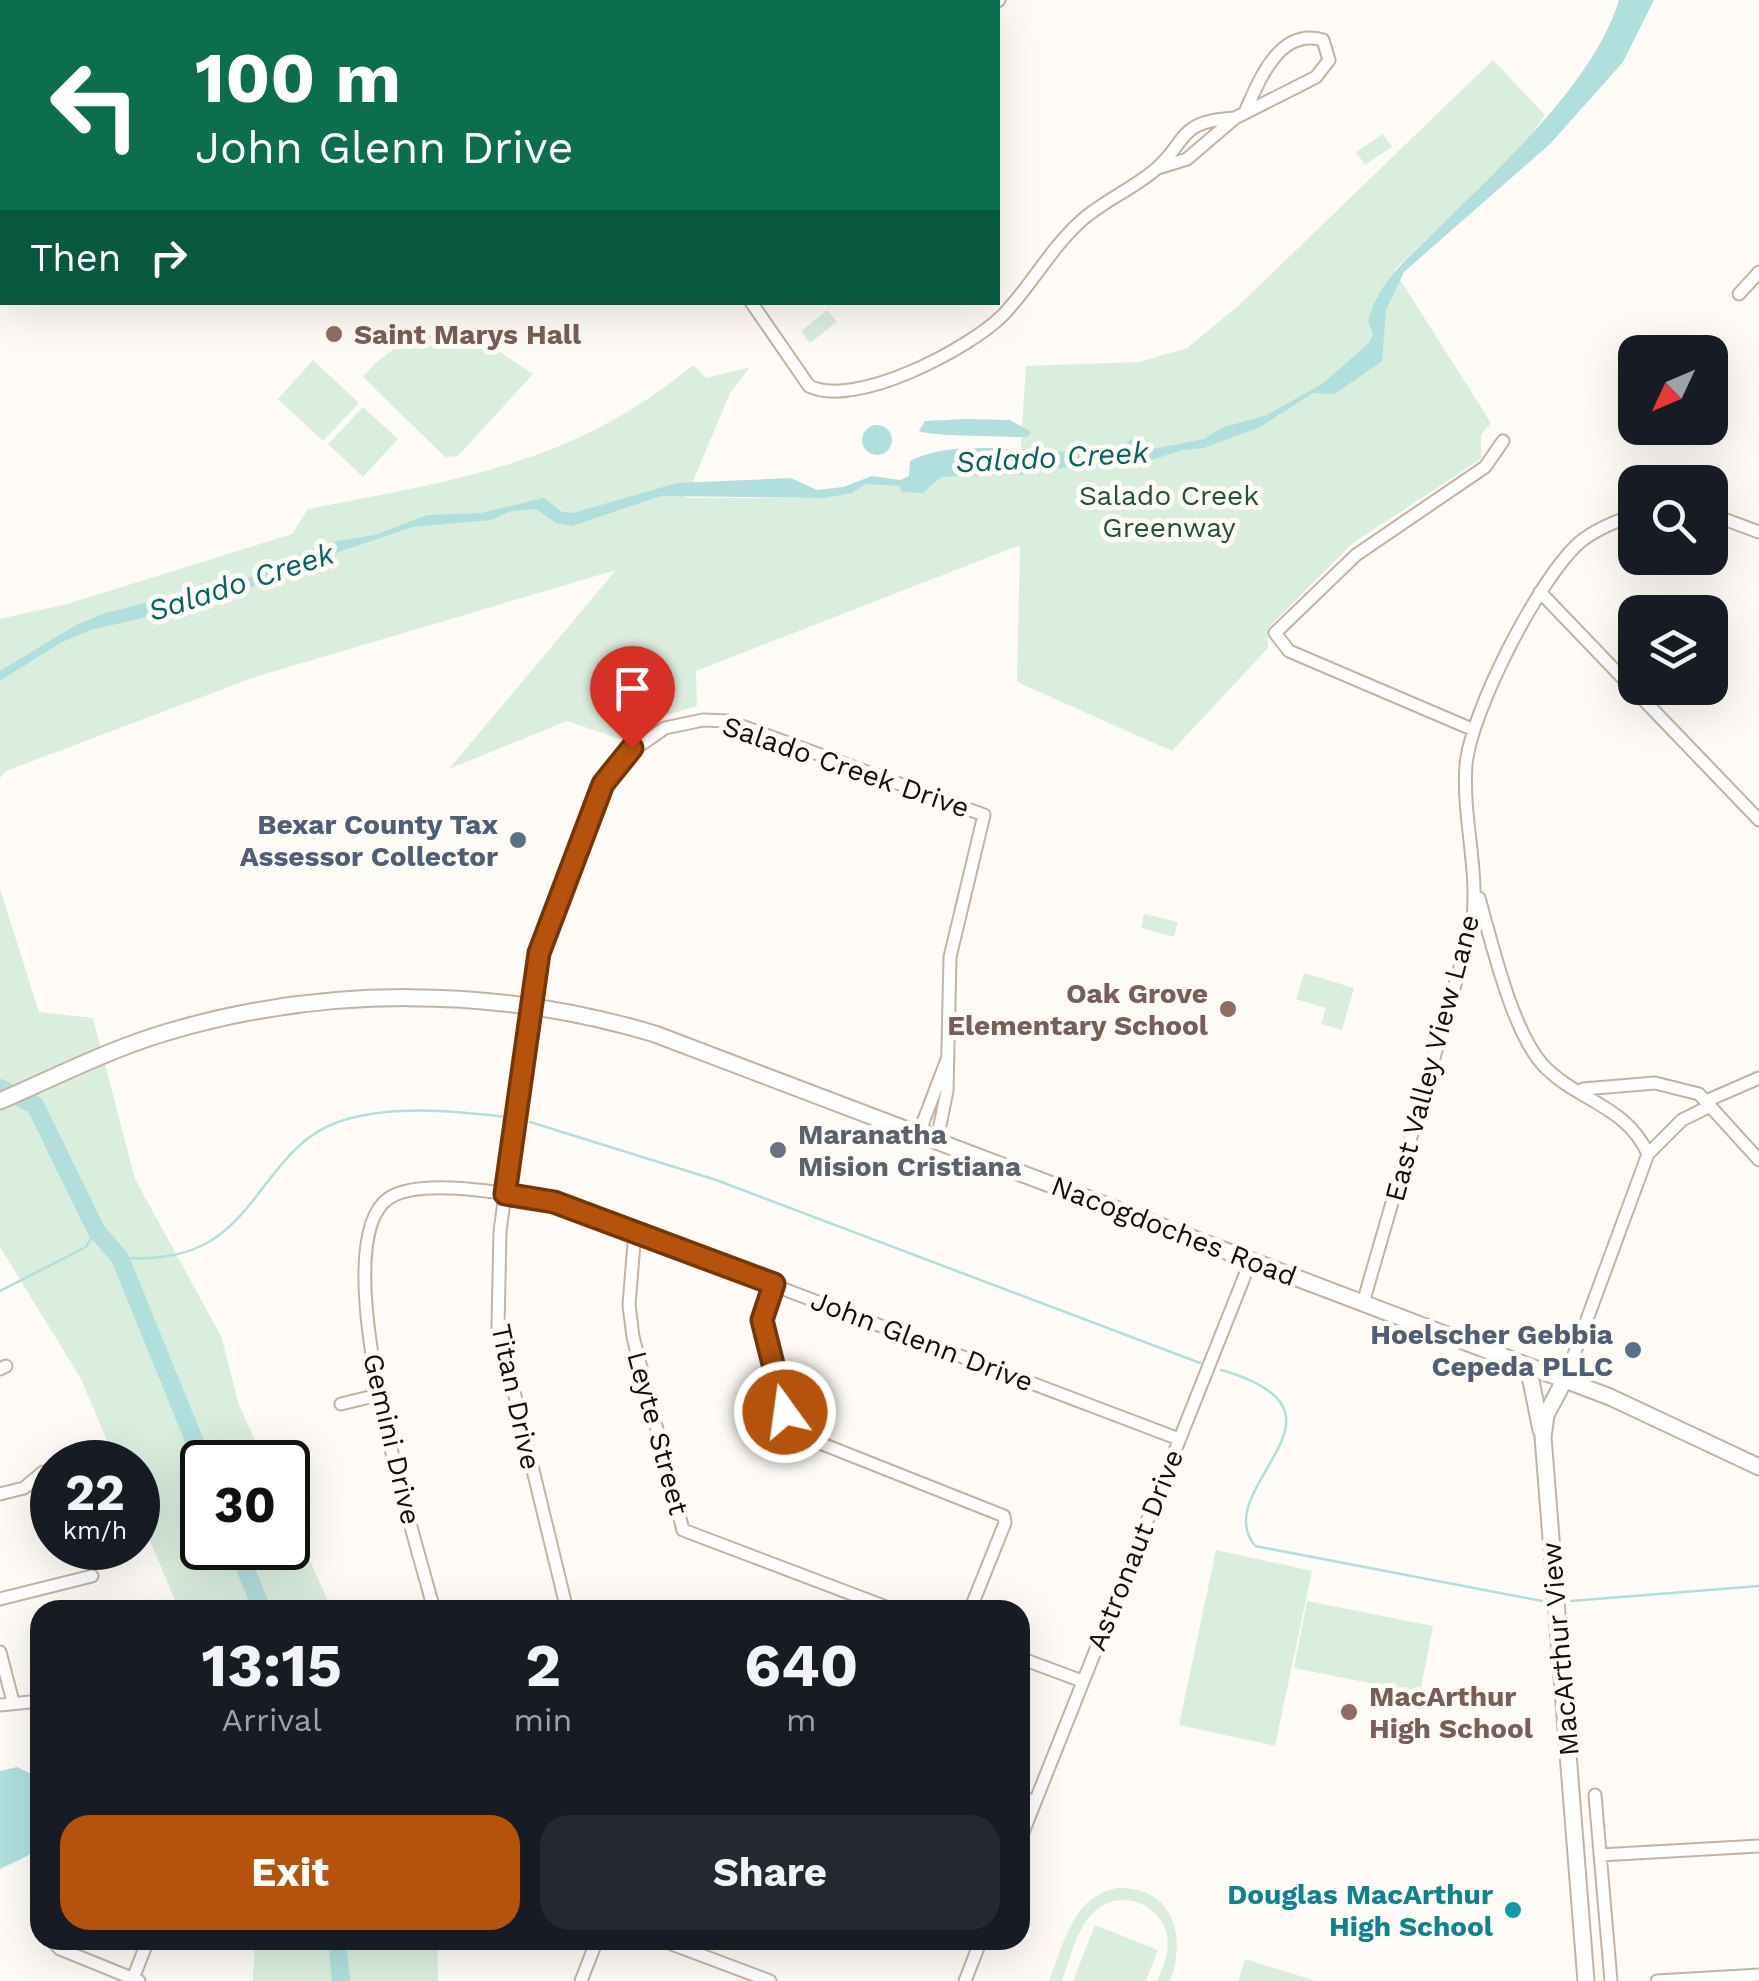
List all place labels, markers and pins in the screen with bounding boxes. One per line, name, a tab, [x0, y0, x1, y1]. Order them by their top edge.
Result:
place label: Saint Marys Hall	[354, 318, 582, 351]
marker: Saint Marys Hall	[323, 323, 345, 345]
pin	[590, 646, 675, 749]
place label: Bexar County Tax Assessor Collector	[240, 808, 498, 873]
marker: Bexar County Tax Assessor Collector	[507, 829, 529, 851]
place label: Oak Grove Elementary School	[947, 977, 1209, 1042]
marker: Oak Grove Elementary School	[1217, 998, 1239, 1020]
place label: Maranatha Mision Cristiana	[798, 1118, 1022, 1183]
marker: Maranatha Mision Cristiana	[767, 1139, 789, 1161]
place label: Hoelscher Gebbia Cepeda PLLC	[1370, 1318, 1614, 1383]
marker: Hoelscher Gebbia Cepeda PLLC	[1622, 1339, 1644, 1361]
place label: MacArthur High School	[1369, 1680, 1534, 1745]
marker: MacArthur High School	[1338, 1701, 1360, 1723]
place label: Douglas MacArthur High School	[1227, 1878, 1494, 1943]
marker: Douglas MacArthur High School	[1502, 1899, 1524, 1921]

